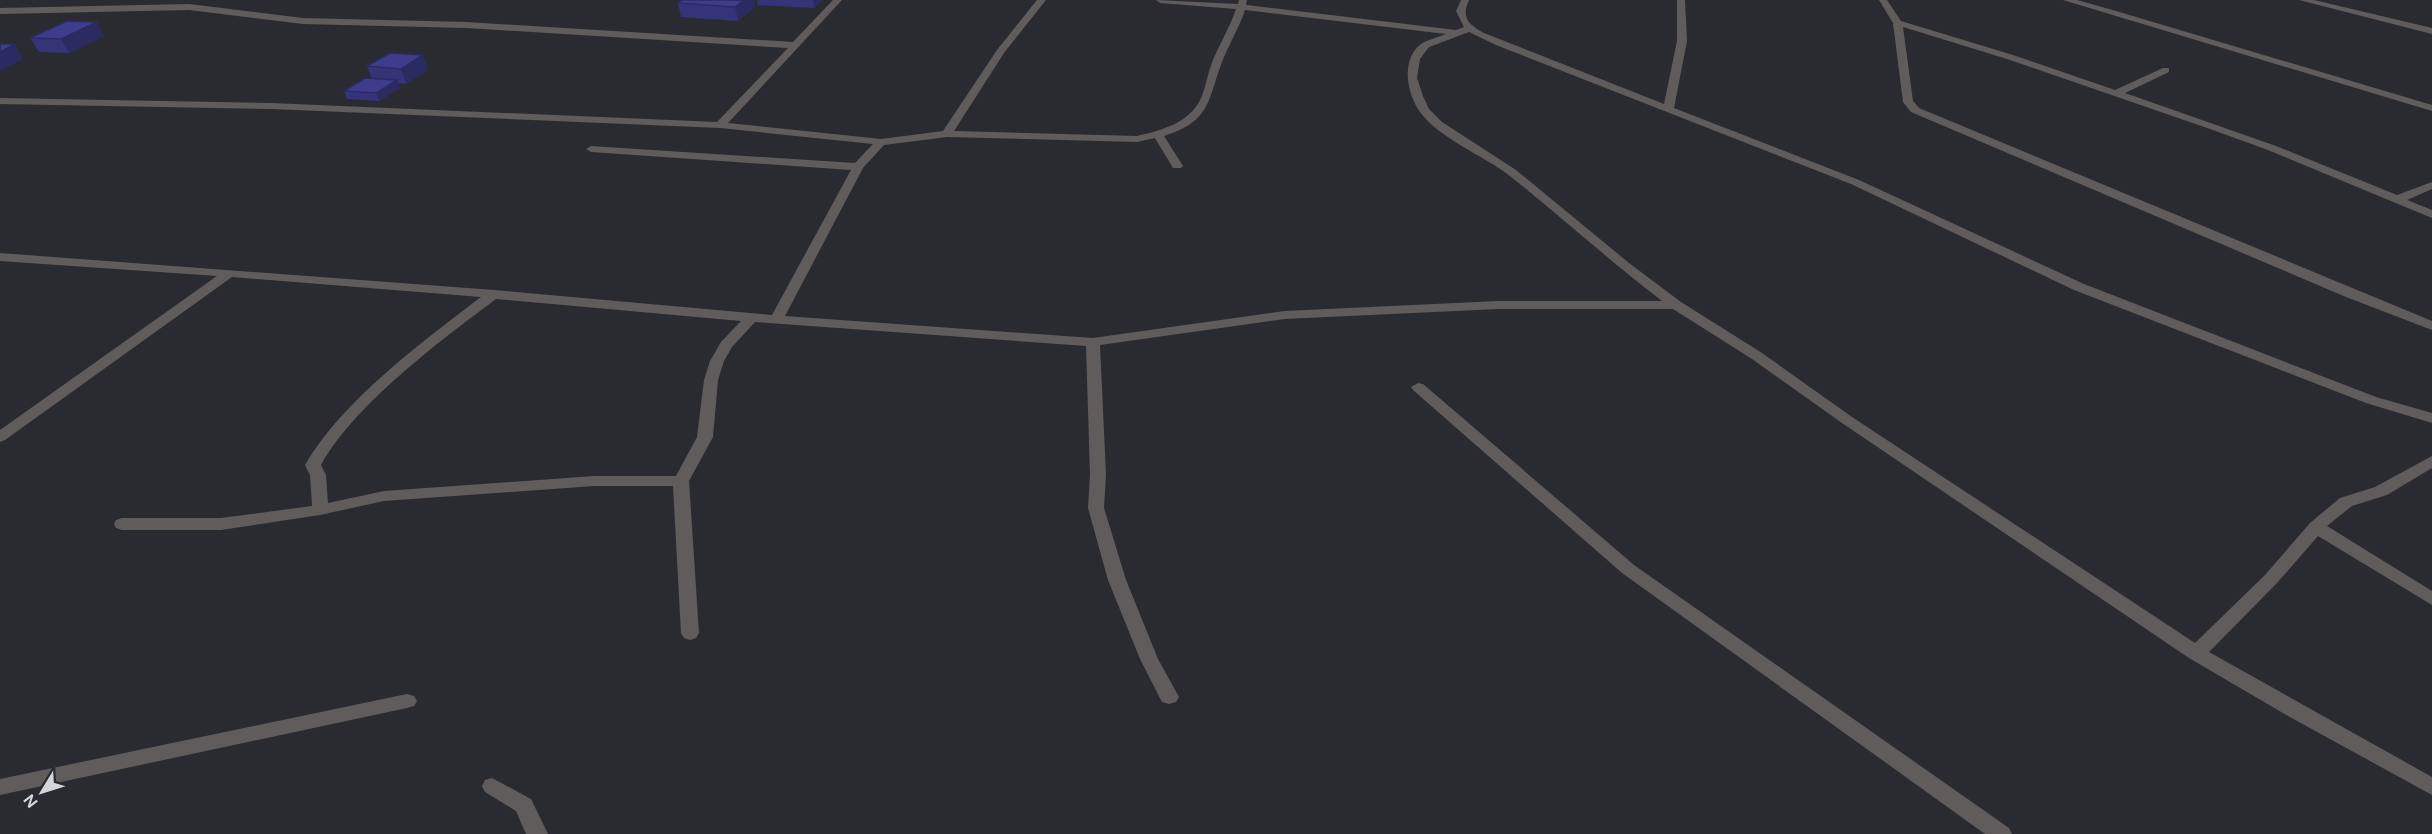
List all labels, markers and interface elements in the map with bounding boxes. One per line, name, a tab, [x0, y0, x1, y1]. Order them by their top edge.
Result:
north arrow	[12, 762, 72, 822]
text: N	[19, 790, 42, 812]

